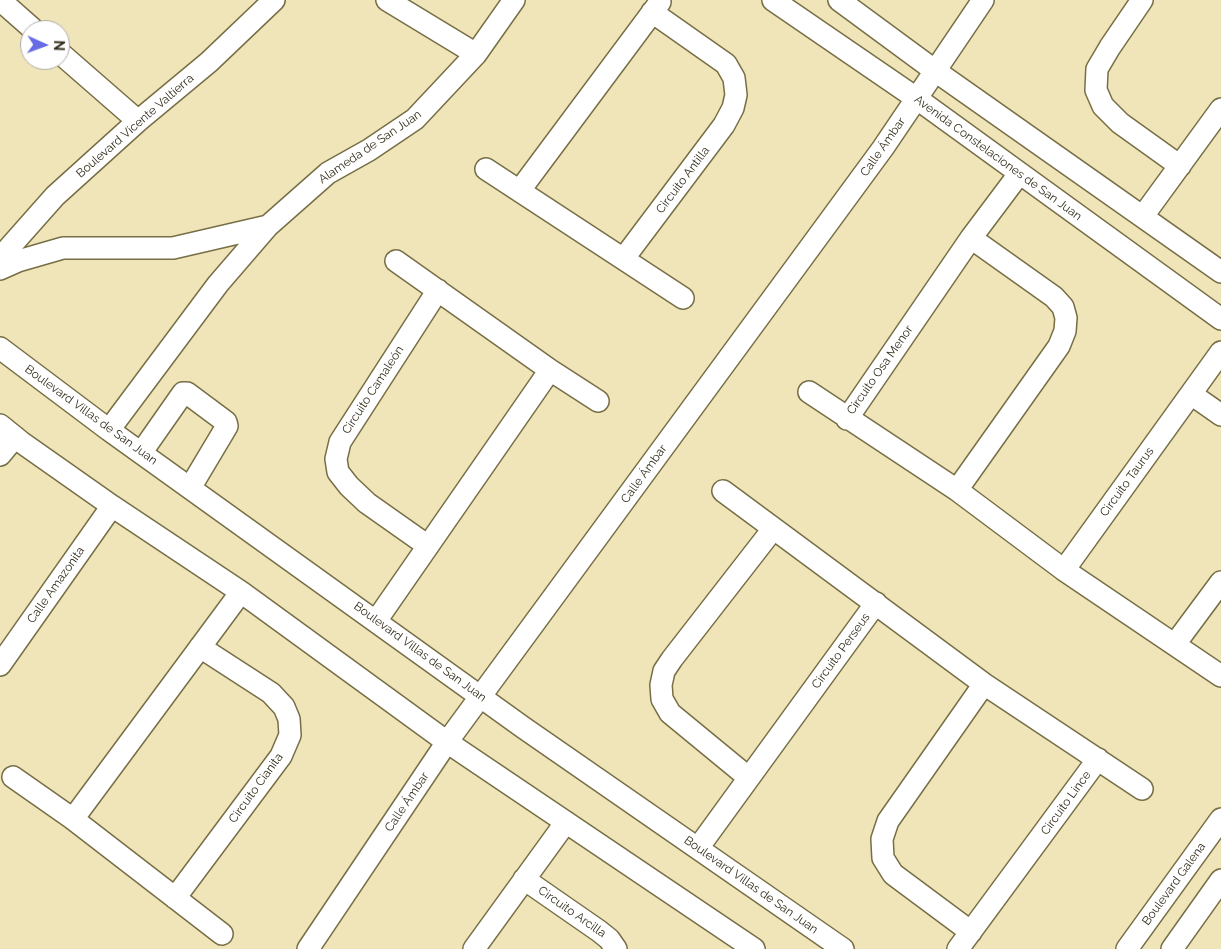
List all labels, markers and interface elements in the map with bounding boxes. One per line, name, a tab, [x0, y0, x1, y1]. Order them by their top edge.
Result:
north arrow	[20, 20, 70, 70]
text: N	[51, 40, 67, 51]
street label: Boulevard Vicente Valtierra	[73, 71, 197, 181]
street label: Avenida Constelaciones de San Juan	[911, 92, 1085, 224]
street label: Alameda de San Juan	[316, 107, 424, 187]
street label: Calle Ámbar	[857, 115, 909, 179]
street label: Circuito Antilla	[653, 144, 713, 216]
street label: Circuito Osa Menor	[844, 323, 916, 417]
street label: Circuito Camaleón	[339, 343, 407, 437]
street label: Boulevard Villas de San Juan	[22, 362, 160, 468]
street label: Calle Ámbar	[618, 442, 670, 506]
street label: Circuito Taurus	[1097, 445, 1157, 519]
street label: Calle Amazonita	[24, 544, 88, 626]
street label: Boulevard Villas de San Juan	[351, 599, 489, 705]
street label: Circuito Perseus	[809, 610, 873, 692]
street label: Circuito Cianita	[226, 750, 286, 826]
street label: Circuito Lince	[1038, 768, 1094, 838]
street label: Calle Ámbar	[382, 769, 432, 835]
street label: Boulevard Villas de San Juan	[681, 833, 821, 937]
street label: Boulevard Galena	[1139, 840, 1209, 928]
street label: Circuito Arcilla	[535, 883, 609, 941]

